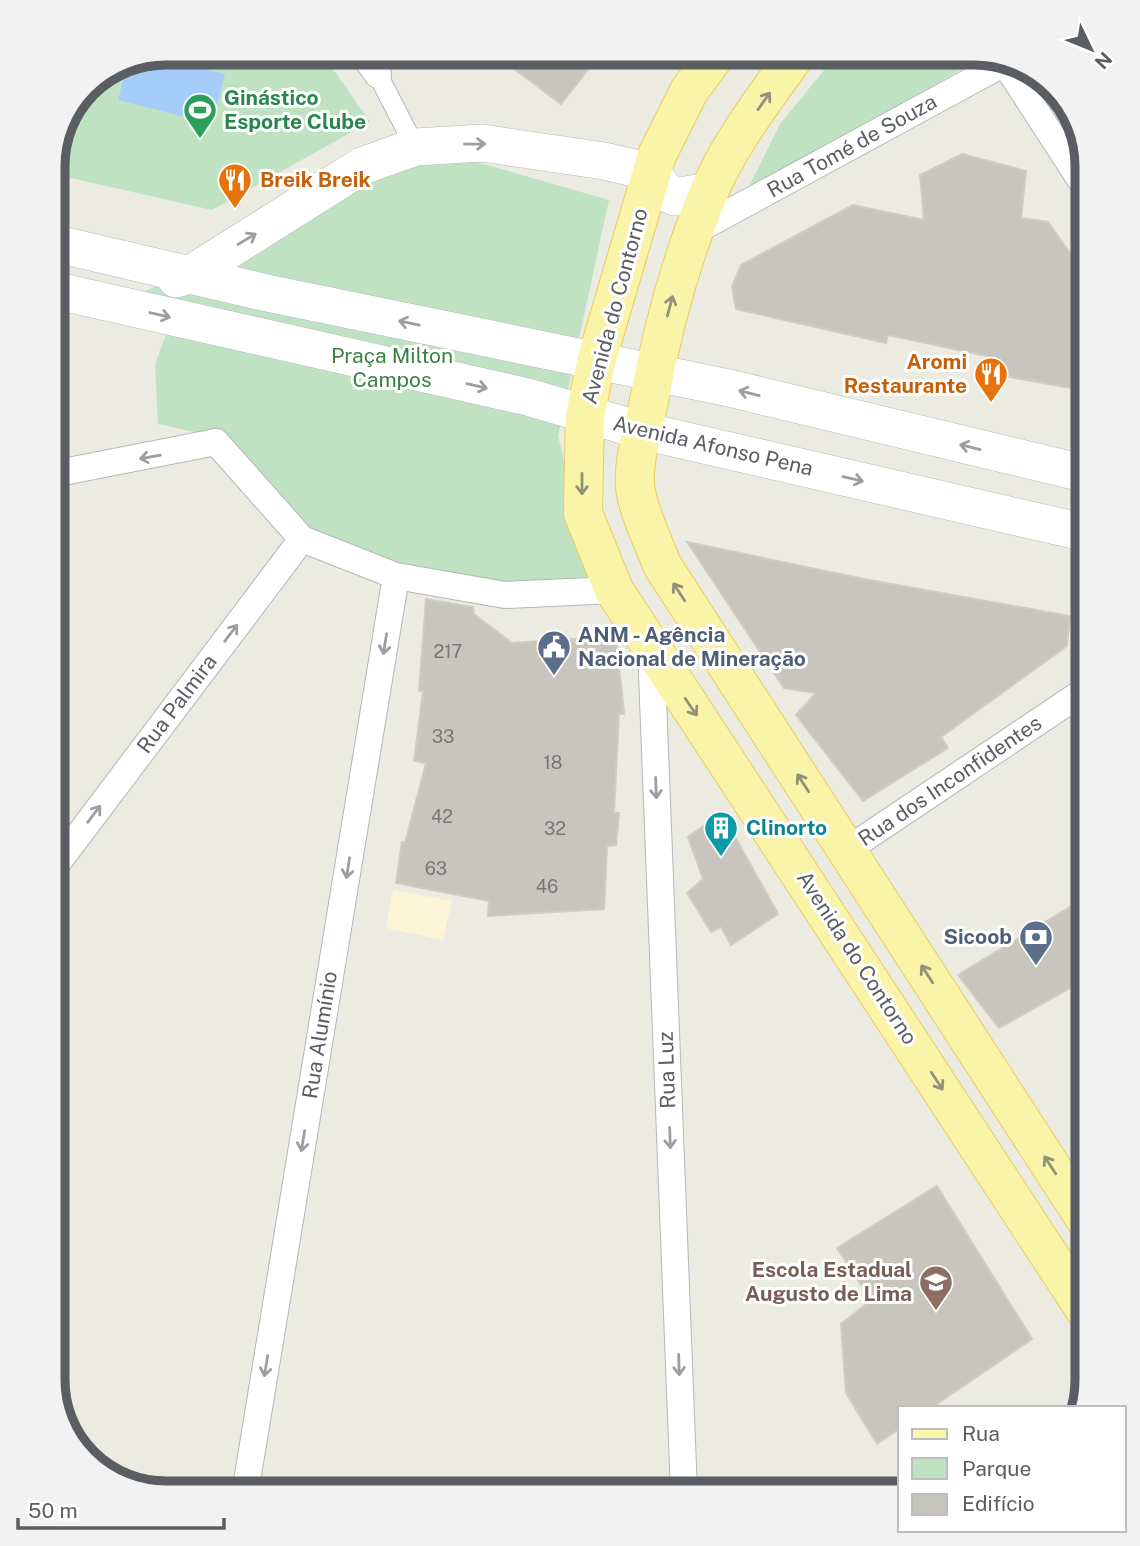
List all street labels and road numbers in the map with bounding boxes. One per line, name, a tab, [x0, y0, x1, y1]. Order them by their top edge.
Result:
street label: Rua Tomé de Souza	[763, 89, 941, 203]
street label: Avenida do Contorno	[576, 205, 653, 406]
street label: Avenida Afonso Pena	[611, 410, 816, 481]
street label: Rua Palmira	[131, 649, 222, 758]
street label: Rua dos Inconfidentes	[853, 710, 1046, 851]
street label: Avenida do Contorno	[792, 866, 923, 1049]
street label: Rua Alumínio	[297, 969, 342, 1100]
street label: Rua Luz	[653, 1031, 680, 1109]

